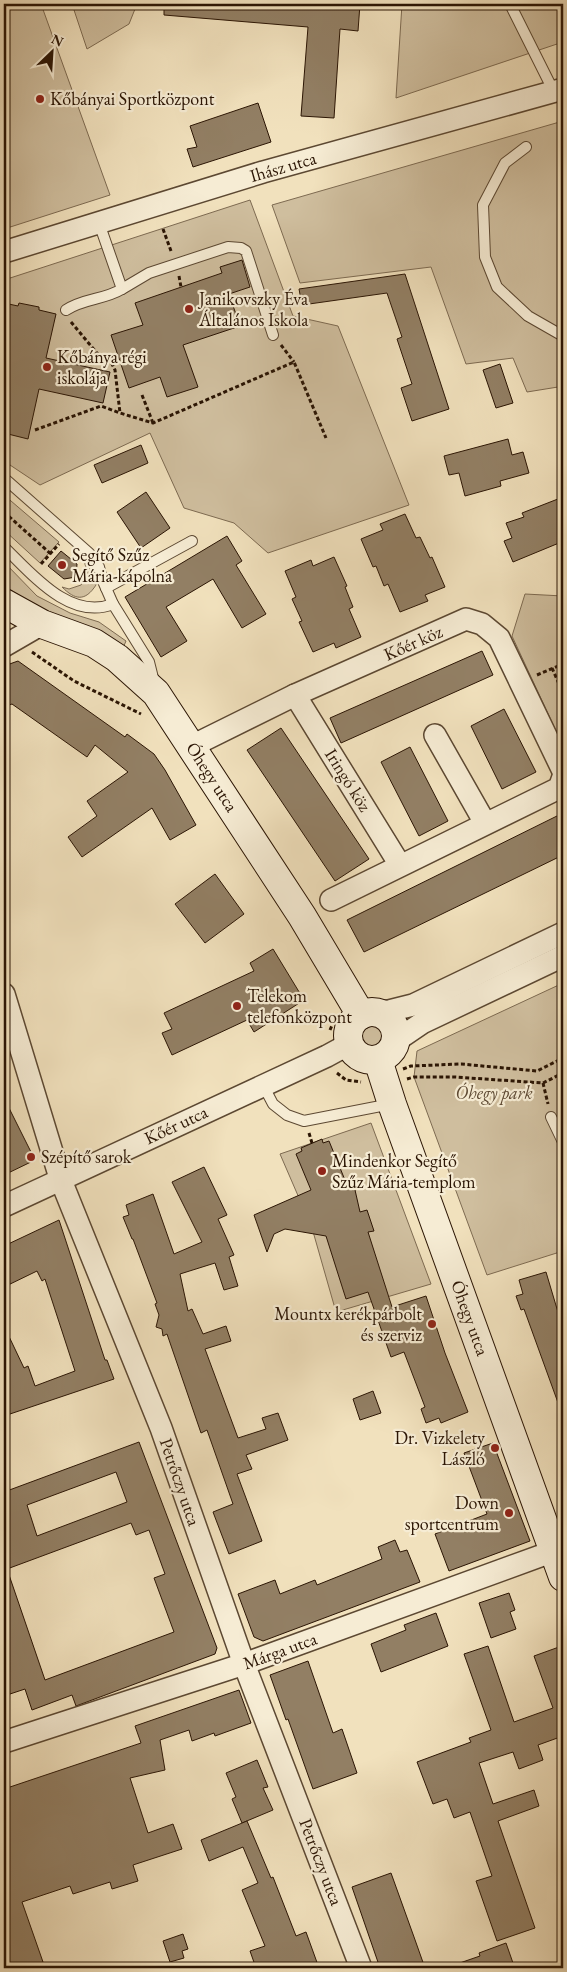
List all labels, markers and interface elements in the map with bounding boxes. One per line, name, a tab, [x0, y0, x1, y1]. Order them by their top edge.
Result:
north arrow	[28, 28, 78, 78]
text: N	[49, 30, 67, 51]
place label: Kőbányai Sportközpont	[50, 87, 215, 110]
marker: Kőbányai Sportközpont	[34, 93, 46, 105]
street label: Ihász utca	[247, 146, 320, 187]
place label: Janikovszky Éva Általános Iskola	[197, 287, 309, 331]
marker: Janikovszky Éva Általános Iskola	[183, 303, 195, 315]
place label: Kőbánya régi iskolája	[57, 345, 147, 389]
marker: Kőbánya régi iskolája	[41, 361, 53, 373]
place label: Segítő Szűz Mária-kápolna	[72, 543, 173, 587]
marker: Segítő Szűz Mária-kápolna	[56, 559, 68, 571]
street label: Kőér köz	[380, 619, 446, 666]
street label: Óhegy utca	[181, 737, 244, 817]
street label: Iringó köz	[320, 744, 377, 816]
place label: Telekom telefonközpont	[247, 984, 352, 1028]
marker: Telekom telefonközpont	[231, 1000, 243, 1012]
park label: Óhegy park	[455, 1081, 533, 1105]
street label: Kőér utca	[140, 1100, 212, 1149]
place label: Szépítő sarok	[41, 1145, 132, 1168]
place label: Mindenkor Segítő Szűz Mária-templom	[332, 1149, 476, 1193]
marker: Szépítő sarok	[25, 1151, 37, 1163]
marker: Mindenkor Segítő Szűz Mária-templom	[316, 1165, 328, 1177]
street label: Óhegy utca	[446, 1277, 495, 1360]
place label: Mountx kerékpárbolt és szerviz	[274, 1302, 422, 1346]
marker: Mountx kerékpárbolt és szerviz	[426, 1318, 438, 1330]
place label: Dr. Vizkelety László	[394, 1426, 485, 1470]
street label: Petrőczy utca	[155, 1435, 206, 1529]
marker: Dr. Vizkelety László	[489, 1442, 501, 1454]
place label: Down sportcentrum	[405, 1491, 499, 1535]
marker: Down sportcentrum	[503, 1507, 515, 1519]
street label: Márga utca	[240, 1626, 321, 1675]
street label: Petrőczy utca	[294, 1815, 349, 1909]

